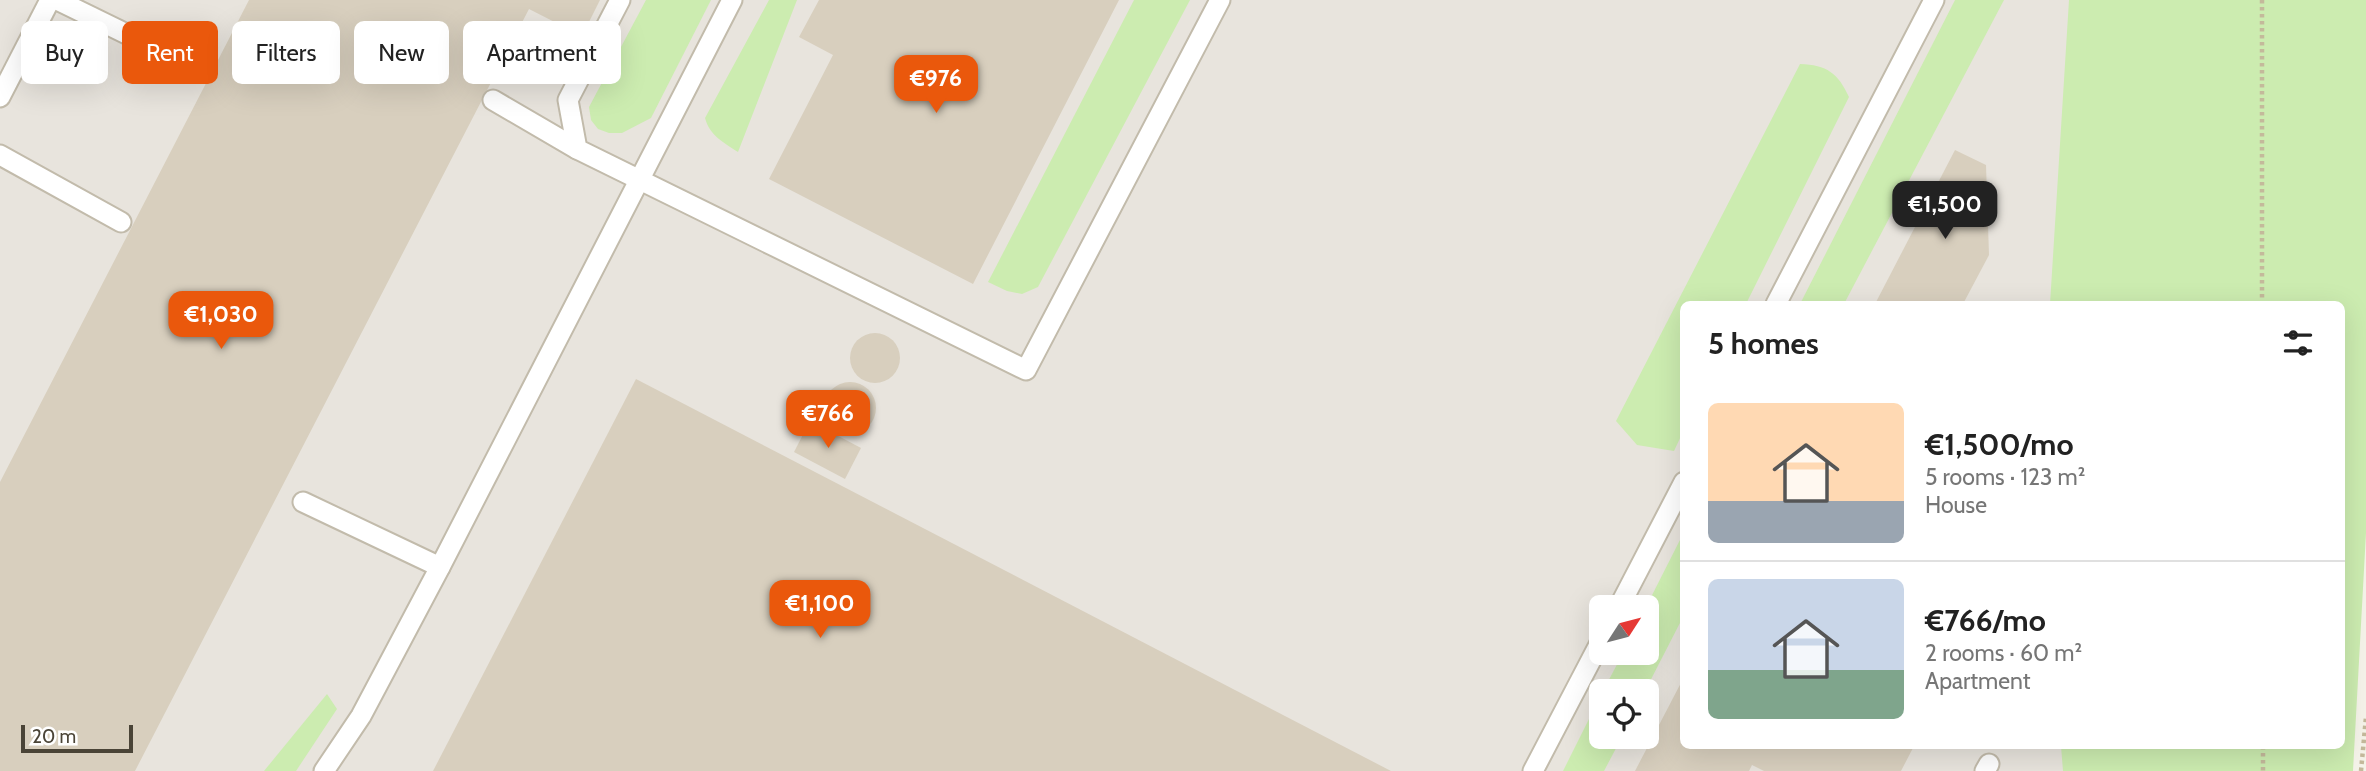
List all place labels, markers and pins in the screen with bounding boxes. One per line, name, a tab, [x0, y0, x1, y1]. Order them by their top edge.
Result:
pin: €976	[895, 55, 977, 115]
pin: €1,500	[1888, 182, 2002, 241]
pin: €1,030	[164, 292, 278, 351]
pin: €766	[787, 391, 869, 450]
pin: €1,100	[763, 580, 877, 640]

